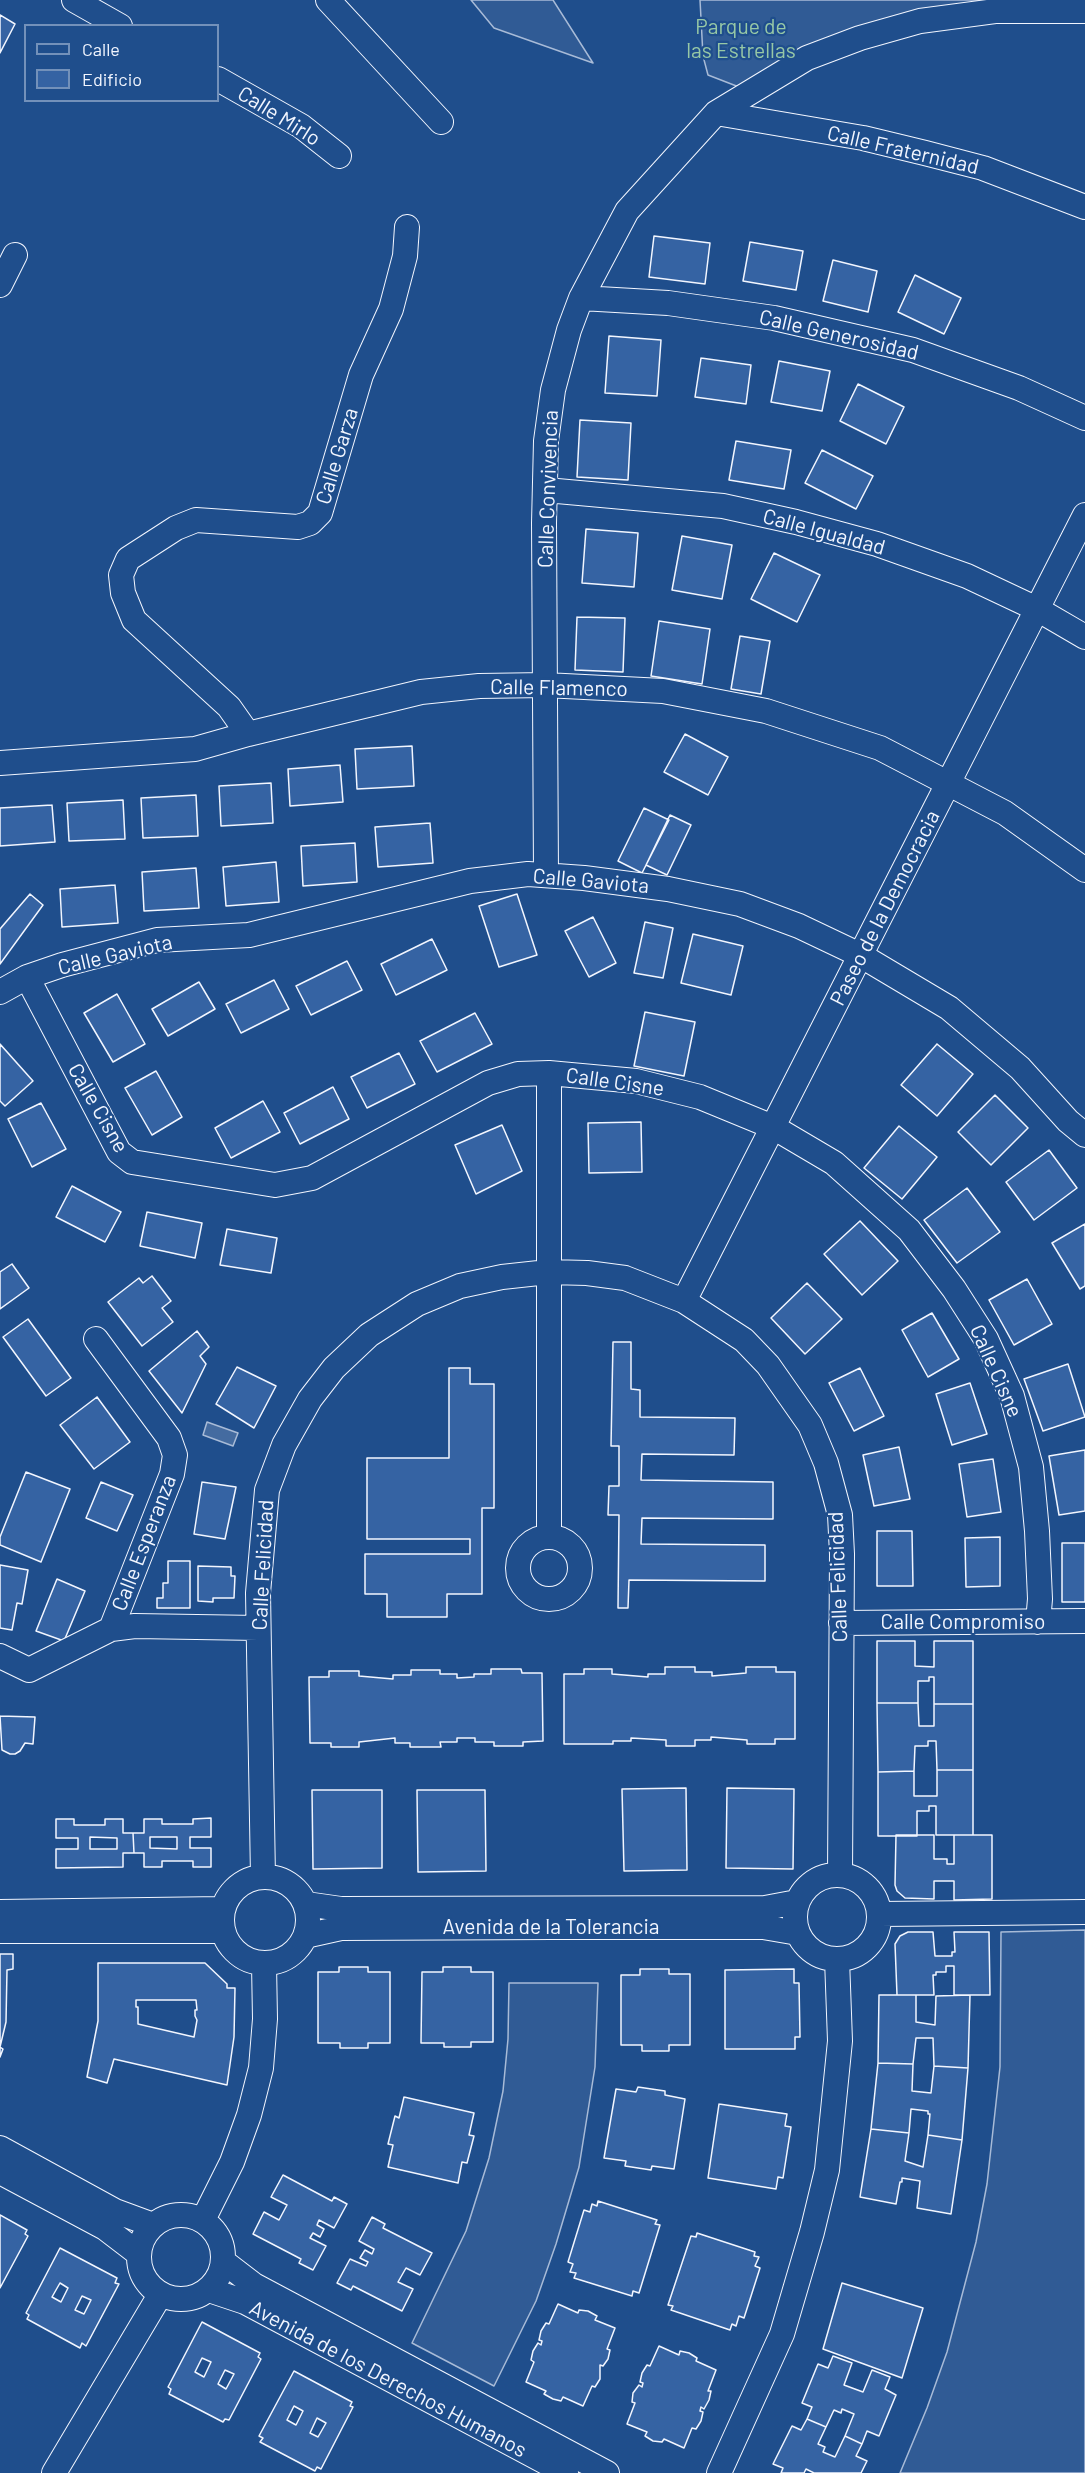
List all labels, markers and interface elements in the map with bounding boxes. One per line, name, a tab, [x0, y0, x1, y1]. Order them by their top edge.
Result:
park label: Parque de las Estrellas	[686, 14, 796, 64]
legend	[24, 24, 219, 102]
text: Calle	[82, 38, 120, 60]
text: Edificio	[82, 68, 142, 90]
street label: Calle Mirlo	[233, 81, 325, 151]
street label: Calle Fraternidad	[825, 120, 981, 180]
street label: Calle Generosidad	[757, 304, 921, 366]
street label: Calle Garza	[310, 405, 364, 507]
street label: Calle Convivencia	[533, 410, 563, 568]
street label: Calle Igualdad	[760, 504, 888, 560]
street label: Calle Flamenco	[490, 674, 628, 702]
street label: Paseo de la Democracia	[825, 806, 945, 1010]
street label: Calle Gaviota	[532, 863, 650, 899]
street label: Calle Gaviota	[55, 930, 175, 980]
street label: Calle Cisne	[62, 1059, 134, 1157]
street label: Calle Cisne	[564, 1063, 666, 1101]
street label: Calle Cisne	[964, 1321, 1028, 1421]
street label: Calle Esperanza	[107, 1471, 181, 1615]
street label: Calle Felicidad	[247, 1499, 279, 1631]
street label: Calle Felicidad	[823, 1511, 853, 1643]
street label: Calle Compromiso	[881, 1609, 1045, 1635]
street label: Avenida de la Tolerancia	[442, 1914, 660, 1940]
street label: Avenida de los Derechos Humanos	[245, 2295, 531, 2463]

